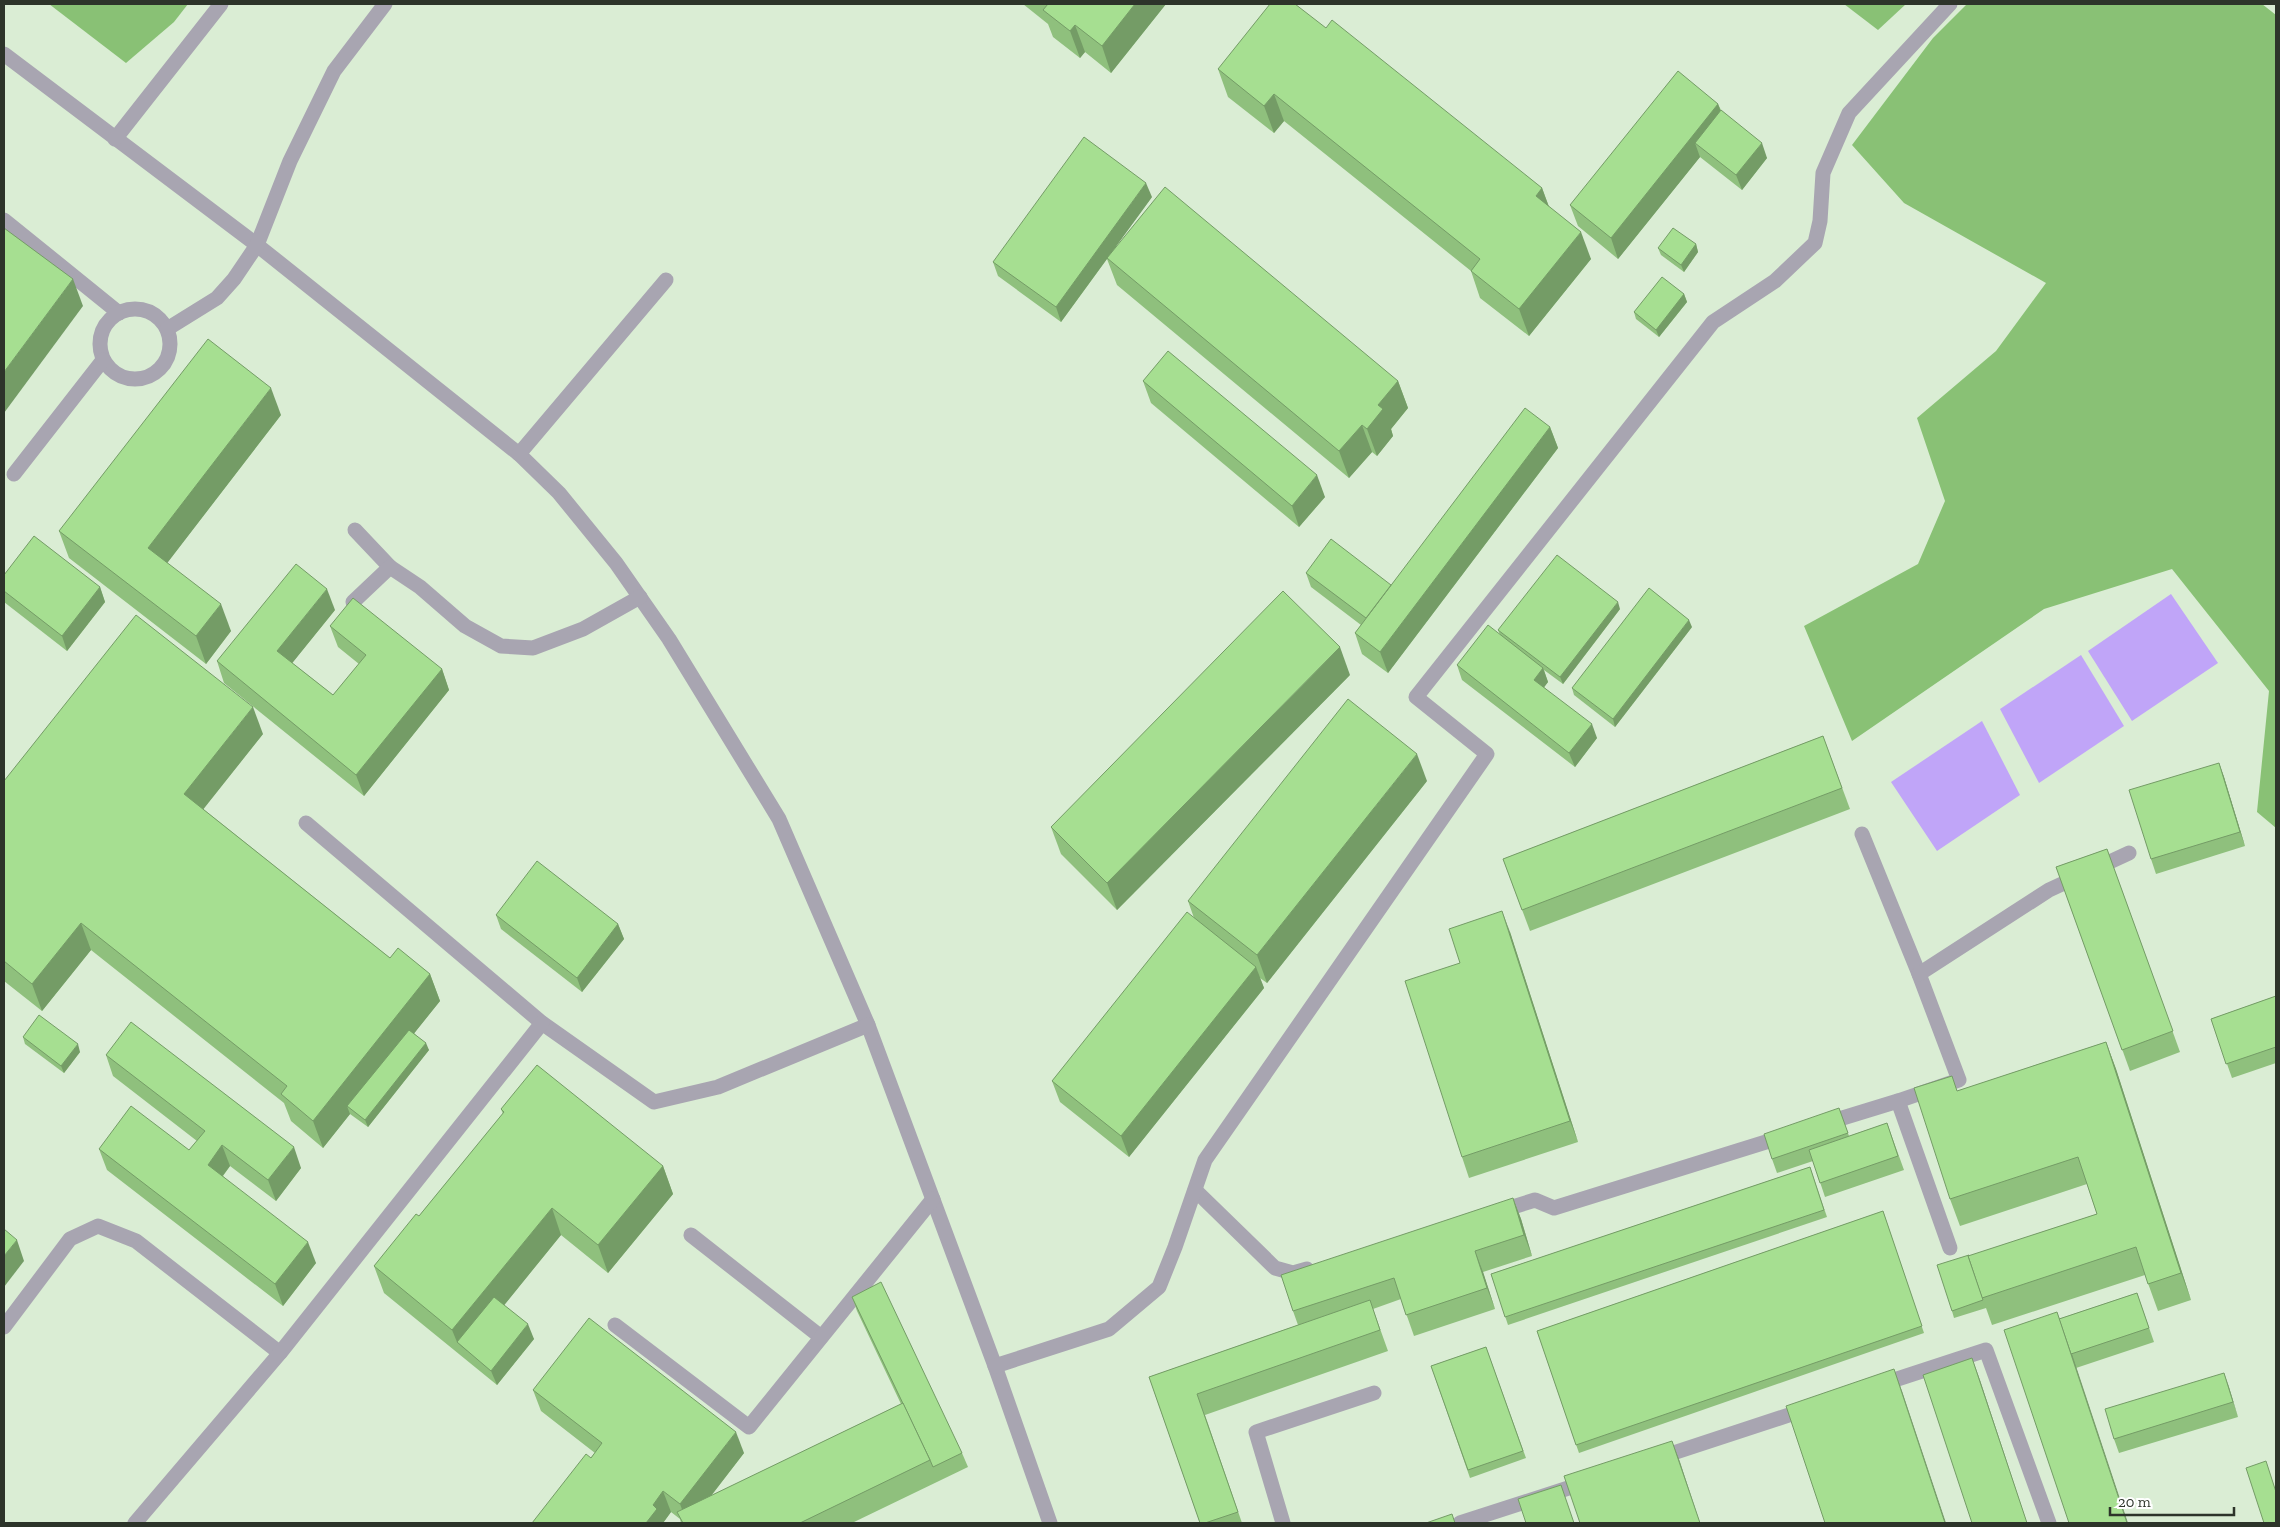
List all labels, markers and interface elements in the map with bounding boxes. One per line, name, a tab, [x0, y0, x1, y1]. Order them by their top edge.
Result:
scale bar	[2110, 1484, 2234, 1516]
text: 20 m	[2118, 1493, 2151, 1511]

